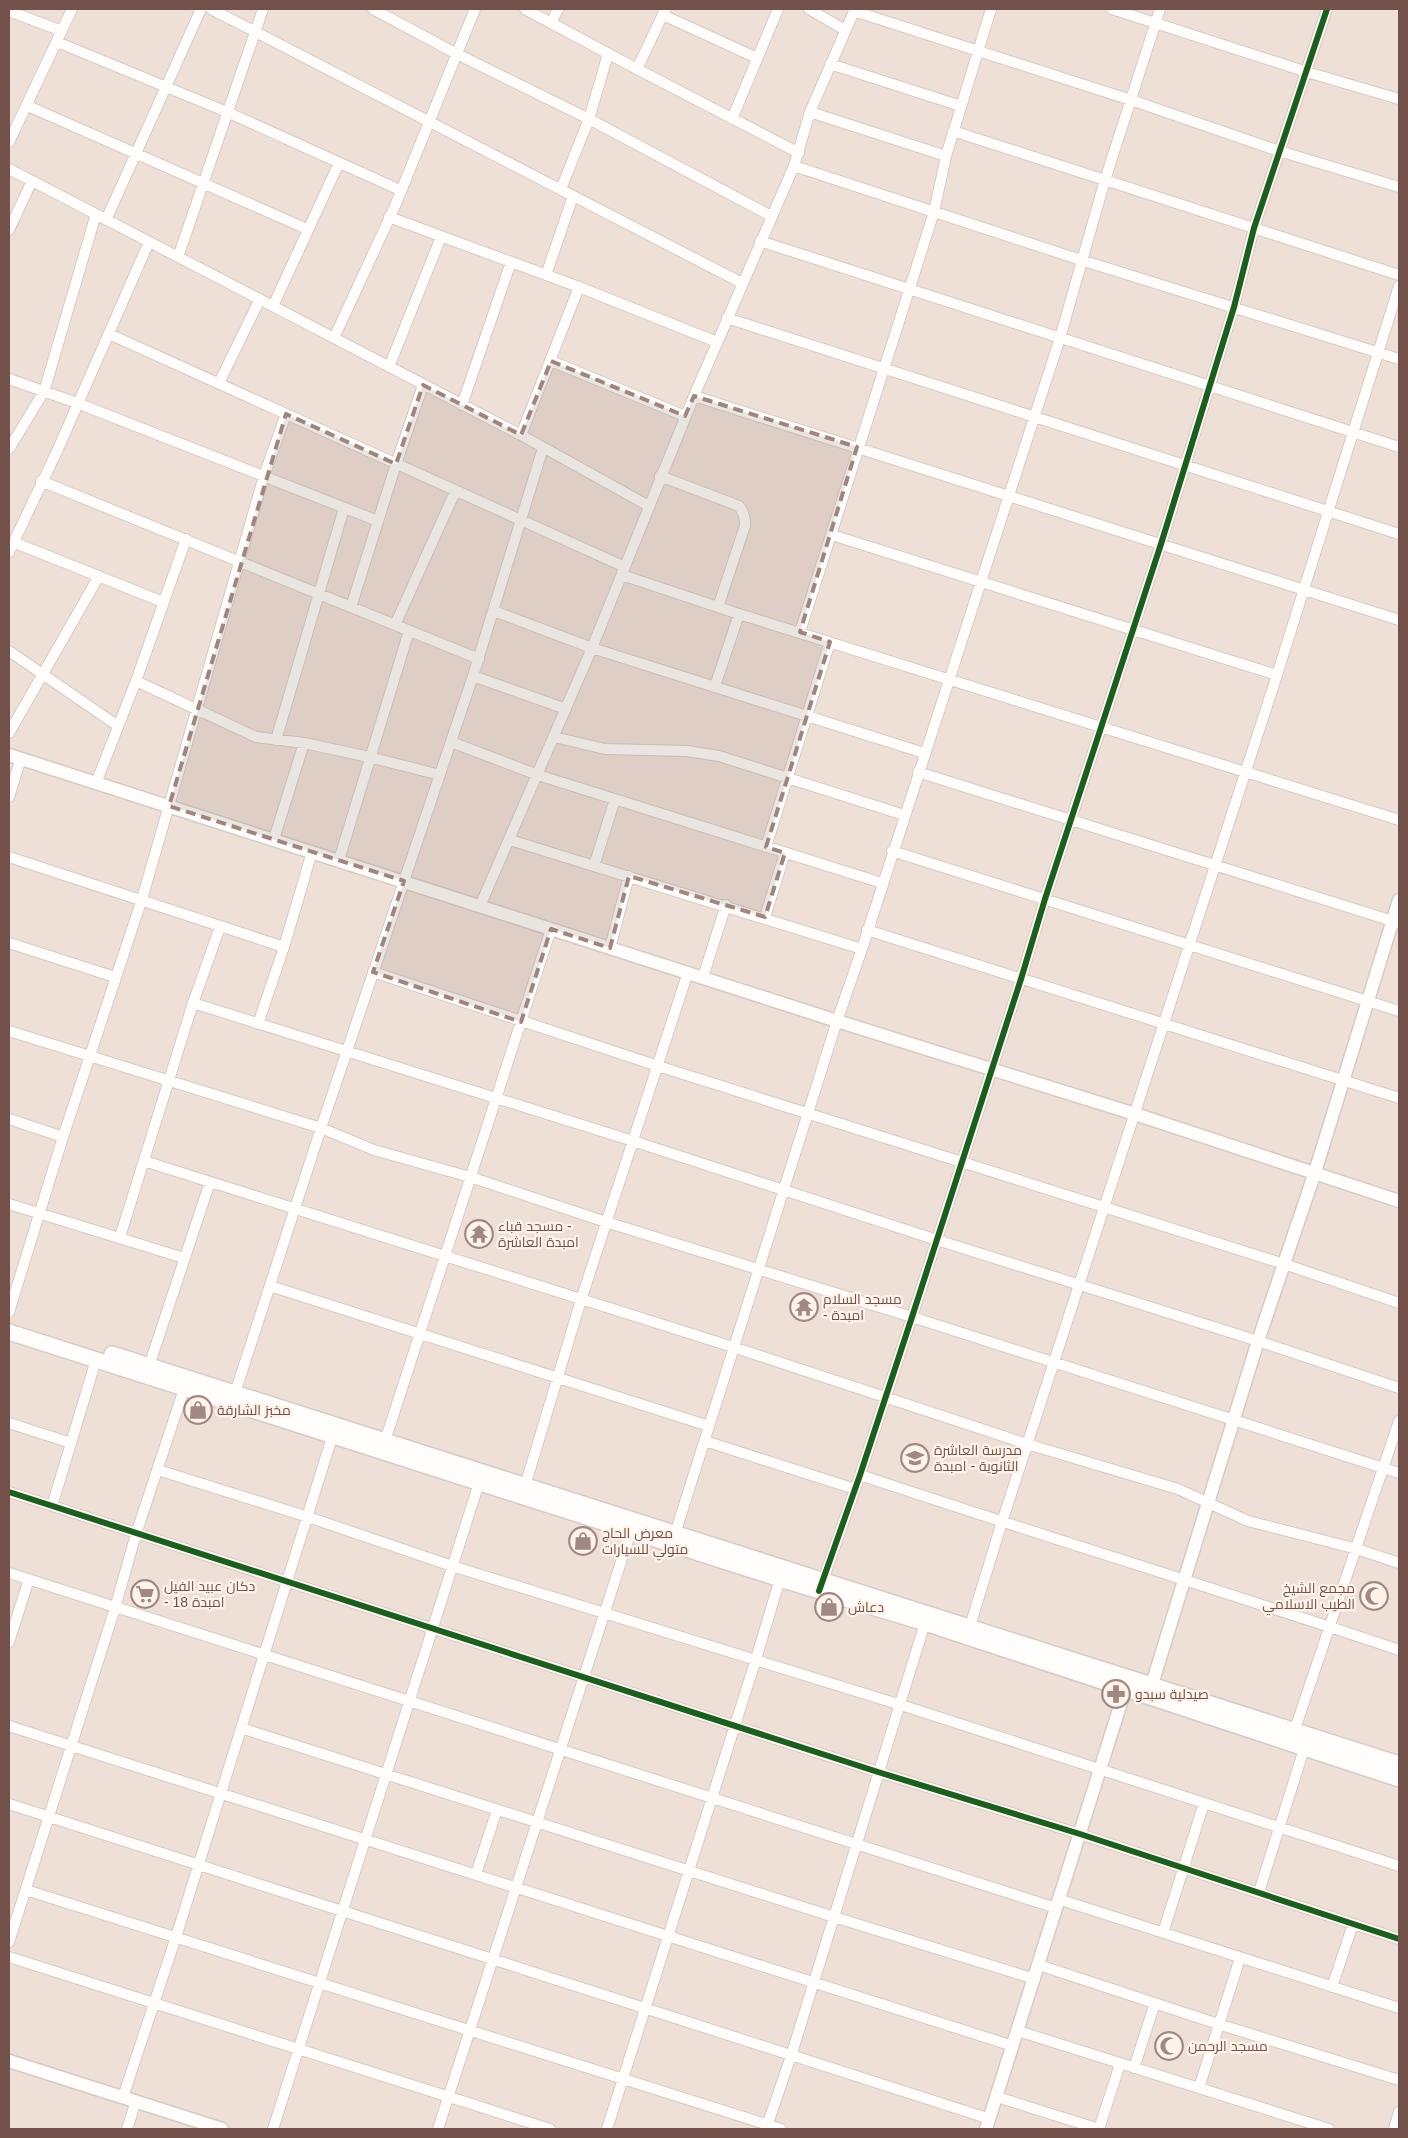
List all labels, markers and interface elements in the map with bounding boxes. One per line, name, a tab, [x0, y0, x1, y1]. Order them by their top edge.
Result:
place label: مسجد قباء - امبدة العاشرة	[498, 1218, 579, 1250]
temple icon: مسجد قباء - امبدة العاشرة	[464, 1219, 494, 1249]
place label: مسجد السلام - امبدة	[823, 1291, 902, 1323]
temple icon: مسجد السلام - امبدة	[789, 1292, 819, 1322]
shop icon: مخبز الشارقة	[183, 1395, 213, 1425]
place label: مخبز الشارقة	[217, 1402, 291, 1418]
place label: مدرسة العاشرة الثانوية - امبدة	[934, 1442, 1022, 1474]
school or university icon: مدرسة العاشرة الثانوية - امبدة	[900, 1443, 930, 1473]
place label: معرض الحاج متولي للسيارات	[602, 1525, 688, 1561]
shop icon: معرض الحاج متولي للسيارات	[568, 1526, 598, 1556]
place label: دكان عبيد الفيل - امبدة 18	[164, 1578, 255, 1610]
supermarket icon: دكان عبيد الفيل - امبدة 18	[130, 1579, 160, 1609]
place label: مجمع الشيخ الطيب الاسلامي	[1262, 1580, 1355, 1616]
mosque icon: مجمع الشيخ الطيب الاسلامي	[1359, 1581, 1389, 1611]
shop icon: دعاش	[814, 1592, 844, 1622]
place label: دعاش	[848, 1599, 884, 1615]
pharmacy icon: صيدلية سبدو	[1101, 1679, 1131, 1709]
place label: صيدلية سبدو	[1135, 1686, 1209, 1702]
mosque icon: مسجد الرحمن	[1154, 2031, 1184, 2061]
place label: مسجد الرحمن	[1188, 2038, 1268, 2054]

